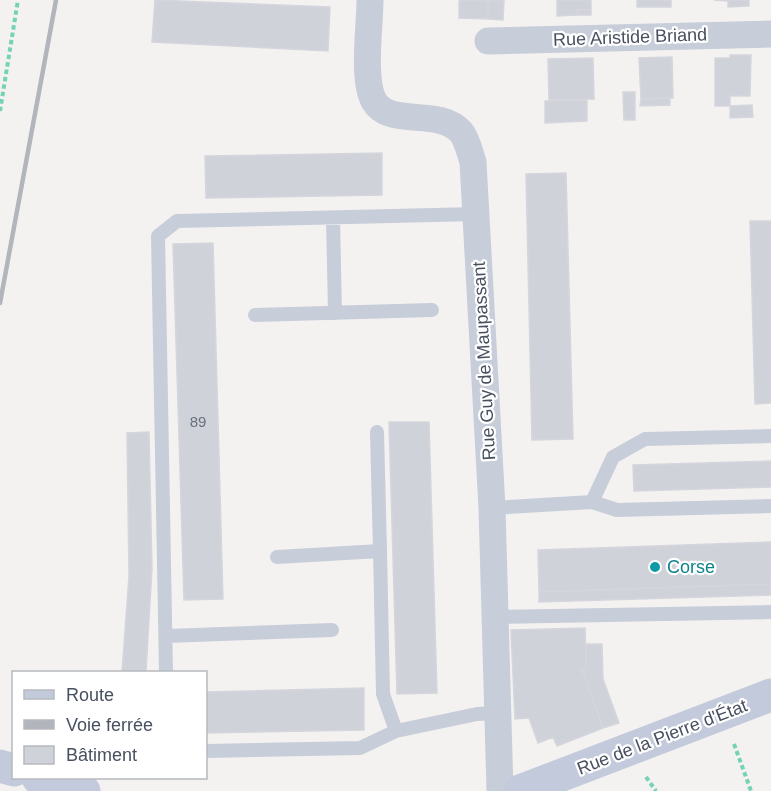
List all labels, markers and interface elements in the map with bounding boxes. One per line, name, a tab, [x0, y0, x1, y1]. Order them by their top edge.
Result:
street label: Rue Aristide Briand	[553, 24, 707, 50]
street label: Rue Guy de Maupassant	[469, 261, 499, 461]
house number: 89	[190, 413, 206, 430]
place label: Corse	[667, 557, 715, 577]
marker: Corse	[648, 560, 662, 574]
legend	[12, 671, 207, 779]
text: Route	[66, 685, 114, 705]
street label: Rue de la Pierre d'État	[574, 695, 750, 779]
text: Voie ferrée	[66, 715, 153, 735]
text: Bâtiment	[66, 745, 137, 765]

